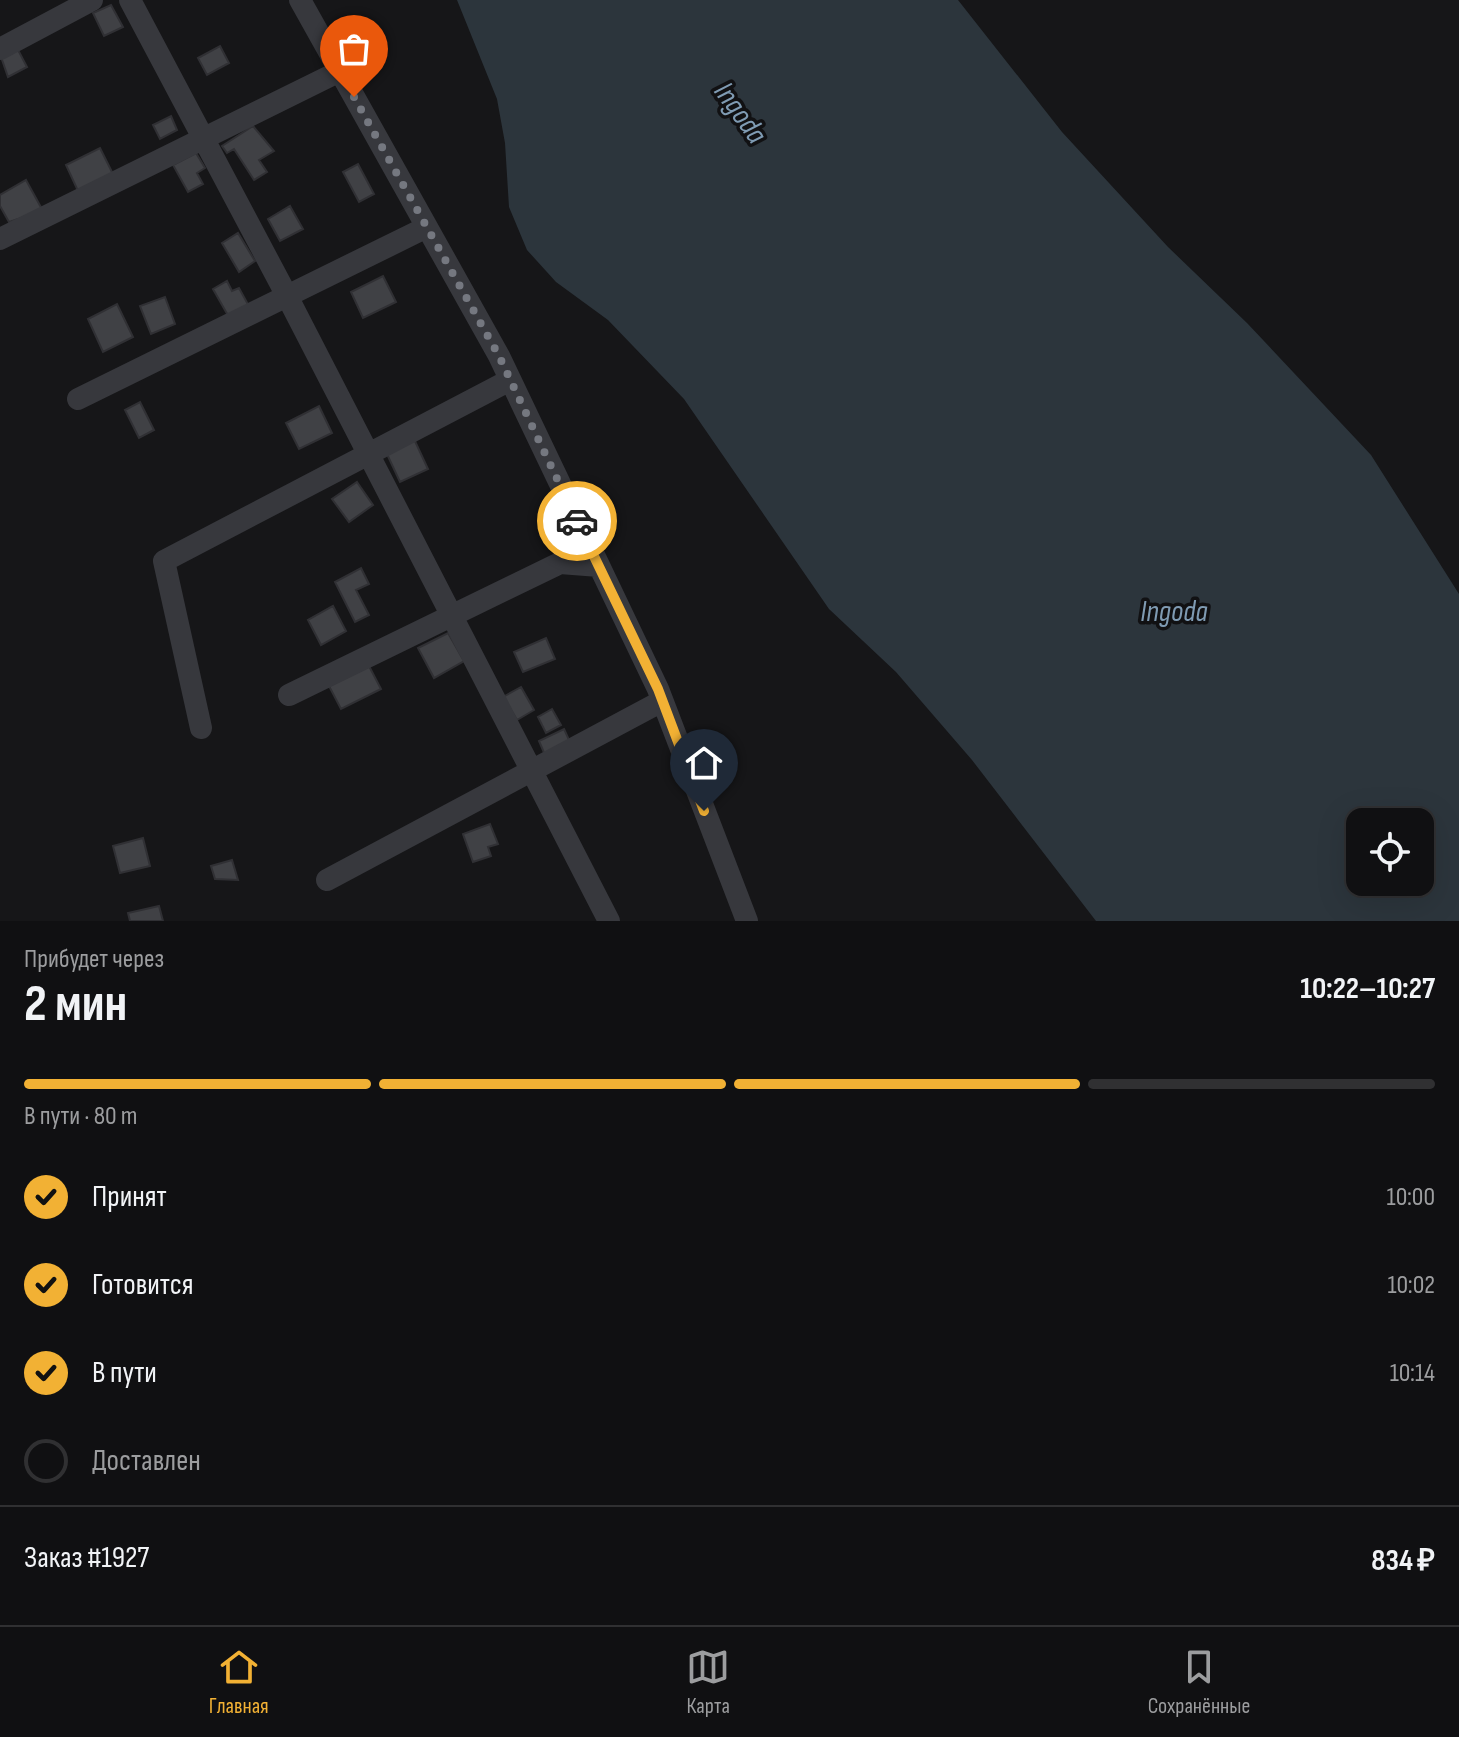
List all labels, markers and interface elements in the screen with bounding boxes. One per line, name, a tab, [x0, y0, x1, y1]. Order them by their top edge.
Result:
pin	[320, 15, 388, 97]
icon: bag	[332, 27, 376, 71]
water label: Ingoda	[706, 75, 774, 151]
courier	[537, 481, 617, 561]
icon: car	[555, 499, 599, 543]
water label: Ingoda	[1140, 594, 1208, 630]
pin	[670, 729, 738, 811]
icon: home	[682, 741, 726, 785]
map controls	[1346, 808, 1434, 896]
button: locate	[1346, 808, 1434, 896]
text: Прибудет через	[24, 944, 164, 975]
text: 10:22–10:27	[1300, 971, 1435, 1007]
text: 2 мин	[24, 973, 127, 1036]
text: В пути · 80 m	[24, 1101, 137, 1132]
icon: check	[24, 1175, 68, 1219]
text: Принят	[92, 1179, 167, 1215]
text: 10:00	[1387, 1182, 1435, 1213]
icon: check	[24, 1263, 68, 1307]
text: Готовится	[92, 1267, 193, 1303]
text: 10:02	[1387, 1270, 1435, 1301]
icon: check	[24, 1351, 68, 1395]
text: В пути	[92, 1355, 157, 1391]
text: 10:14	[1390, 1358, 1435, 1389]
text: Доставлен	[92, 1443, 201, 1479]
text: Заказ #1927	[24, 1540, 149, 1576]
text: 834 ₽	[1371, 1543, 1435, 1579]
tab: Главная	[209, 1645, 269, 1720]
tab: Карта	[686, 1645, 730, 1720]
tab: Сохранённые	[1148, 1645, 1250, 1720]

